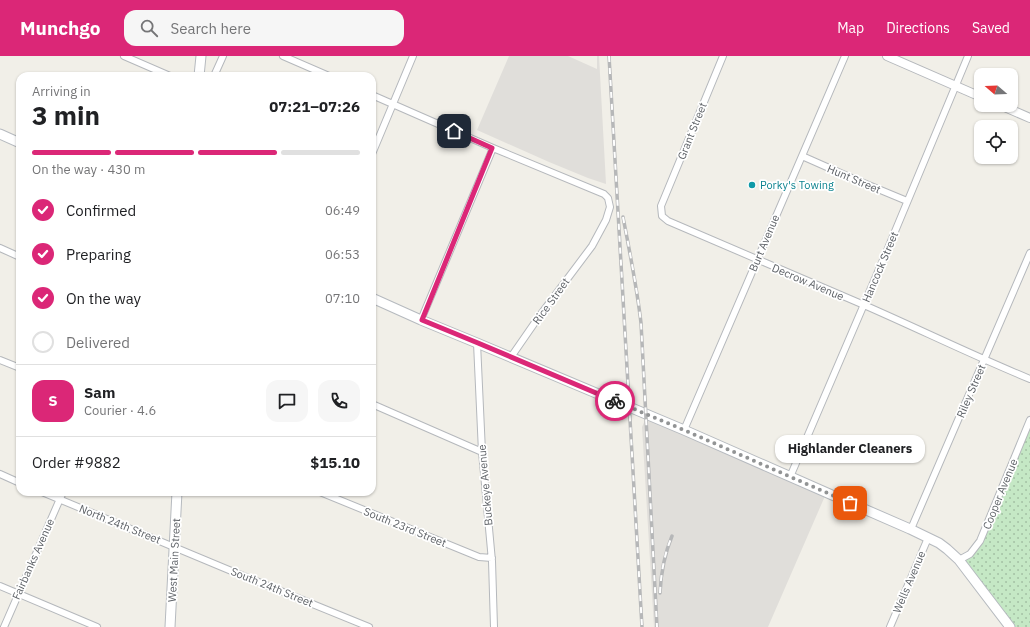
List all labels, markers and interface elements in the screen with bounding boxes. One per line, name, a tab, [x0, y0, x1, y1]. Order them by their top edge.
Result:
search box	[124, 10, 404, 46]
text: Munchgo	[20, 16, 100, 40]
icon: search	[138, 17, 160, 39]
text: Search here	[170, 19, 251, 38]
text: Map	[837, 19, 864, 37]
text: Directions	[886, 19, 950, 37]
text: Saved	[972, 19, 1010, 37]
north arrow	[974, 68, 1018, 112]
map controls	[974, 68, 1018, 164]
text: Arriving in	[32, 83, 91, 100]
text: 07:21–07:26	[269, 97, 360, 116]
text: 3 min	[32, 98, 100, 132]
street label: Grant Street	[674, 100, 710, 162]
pin	[437, 114, 471, 148]
icon: home	[443, 120, 465, 142]
button: locate	[974, 120, 1018, 164]
text: On the way · 430 m	[32, 161, 145, 178]
street label: Hunt Street	[825, 161, 883, 197]
place label: Porky's Towing	[760, 178, 834, 192]
marker: Porky's Towing	[747, 180, 757, 190]
icon: check	[32, 199, 54, 221]
text: Confirmed	[66, 201, 136, 220]
text: 06:49	[325, 202, 360, 219]
street label: Burt Avenue	[746, 212, 782, 274]
street label: Hancock Street	[859, 229, 901, 305]
icon: check	[32, 243, 54, 265]
text: Preparing	[66, 245, 131, 264]
text: 06:53	[325, 246, 360, 263]
street label: Decrow Avenue	[770, 261, 846, 303]
street label: Rice Street	[529, 275, 573, 327]
icon: check	[32, 287, 54, 309]
text: On the way	[66, 289, 141, 308]
text: 07:10	[325, 290, 360, 307]
text: Delivered	[66, 333, 130, 352]
street label: Riley Street	[953, 362, 989, 420]
button: chat	[266, 380, 308, 422]
button: phone	[318, 380, 360, 422]
courier	[595, 381, 635, 421]
text: Sam	[84, 383, 115, 402]
icon: bike	[604, 390, 626, 412]
text: S	[48, 391, 58, 410]
text: Courier · 4.6	[84, 402, 156, 419]
callout: Highlander Cleaners	[775, 435, 925, 463]
text: Highlander Cleaners	[788, 440, 912, 457]
street label: Buckeye Avenue	[474, 444, 496, 526]
text: Order #9882	[32, 453, 121, 472]
text: $15.10	[310, 453, 360, 472]
street label: Cooper Avenue	[979, 457, 1021, 531]
pin	[833, 486, 867, 520]
icon: bag	[839, 492, 861, 514]
street label: North 24th Street	[77, 501, 163, 547]
street label: South 23rd Street	[362, 504, 448, 550]
street label: Fairbanks Avenue	[9, 516, 57, 602]
street label: West Main Street	[165, 518, 183, 602]
street label: Wells Avenue	[890, 549, 928, 615]
street label: South 24th Street	[229, 564, 315, 610]

